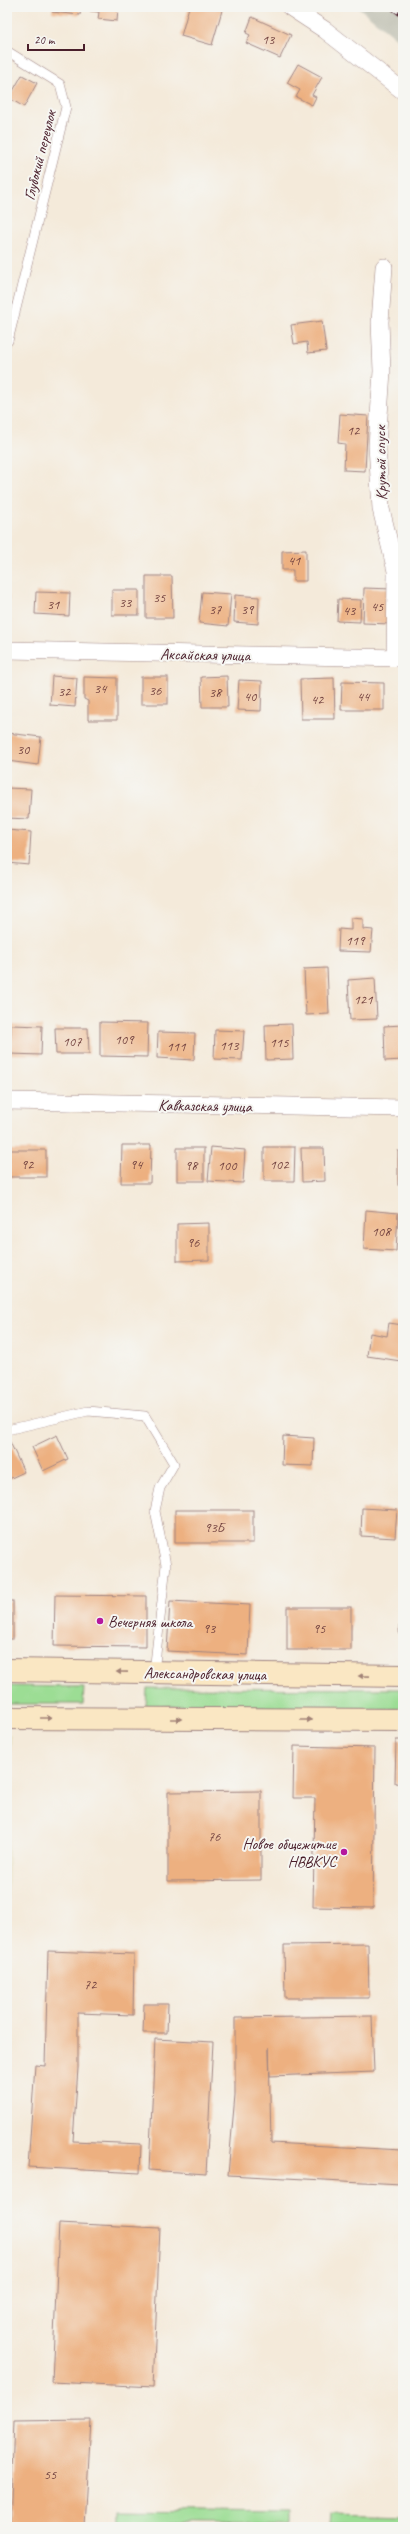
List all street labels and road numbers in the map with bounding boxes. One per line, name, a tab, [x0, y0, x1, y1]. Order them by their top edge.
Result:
street label: Глубокий переулок	[19, 106, 61, 202]
street label: Крутой спуск	[370, 423, 392, 501]
street label: Аксайская улица	[160, 644, 252, 666]
street label: Кавказская улица	[158, 1095, 253, 1117]
street label: Александровская улица	[144, 1663, 268, 1685]

